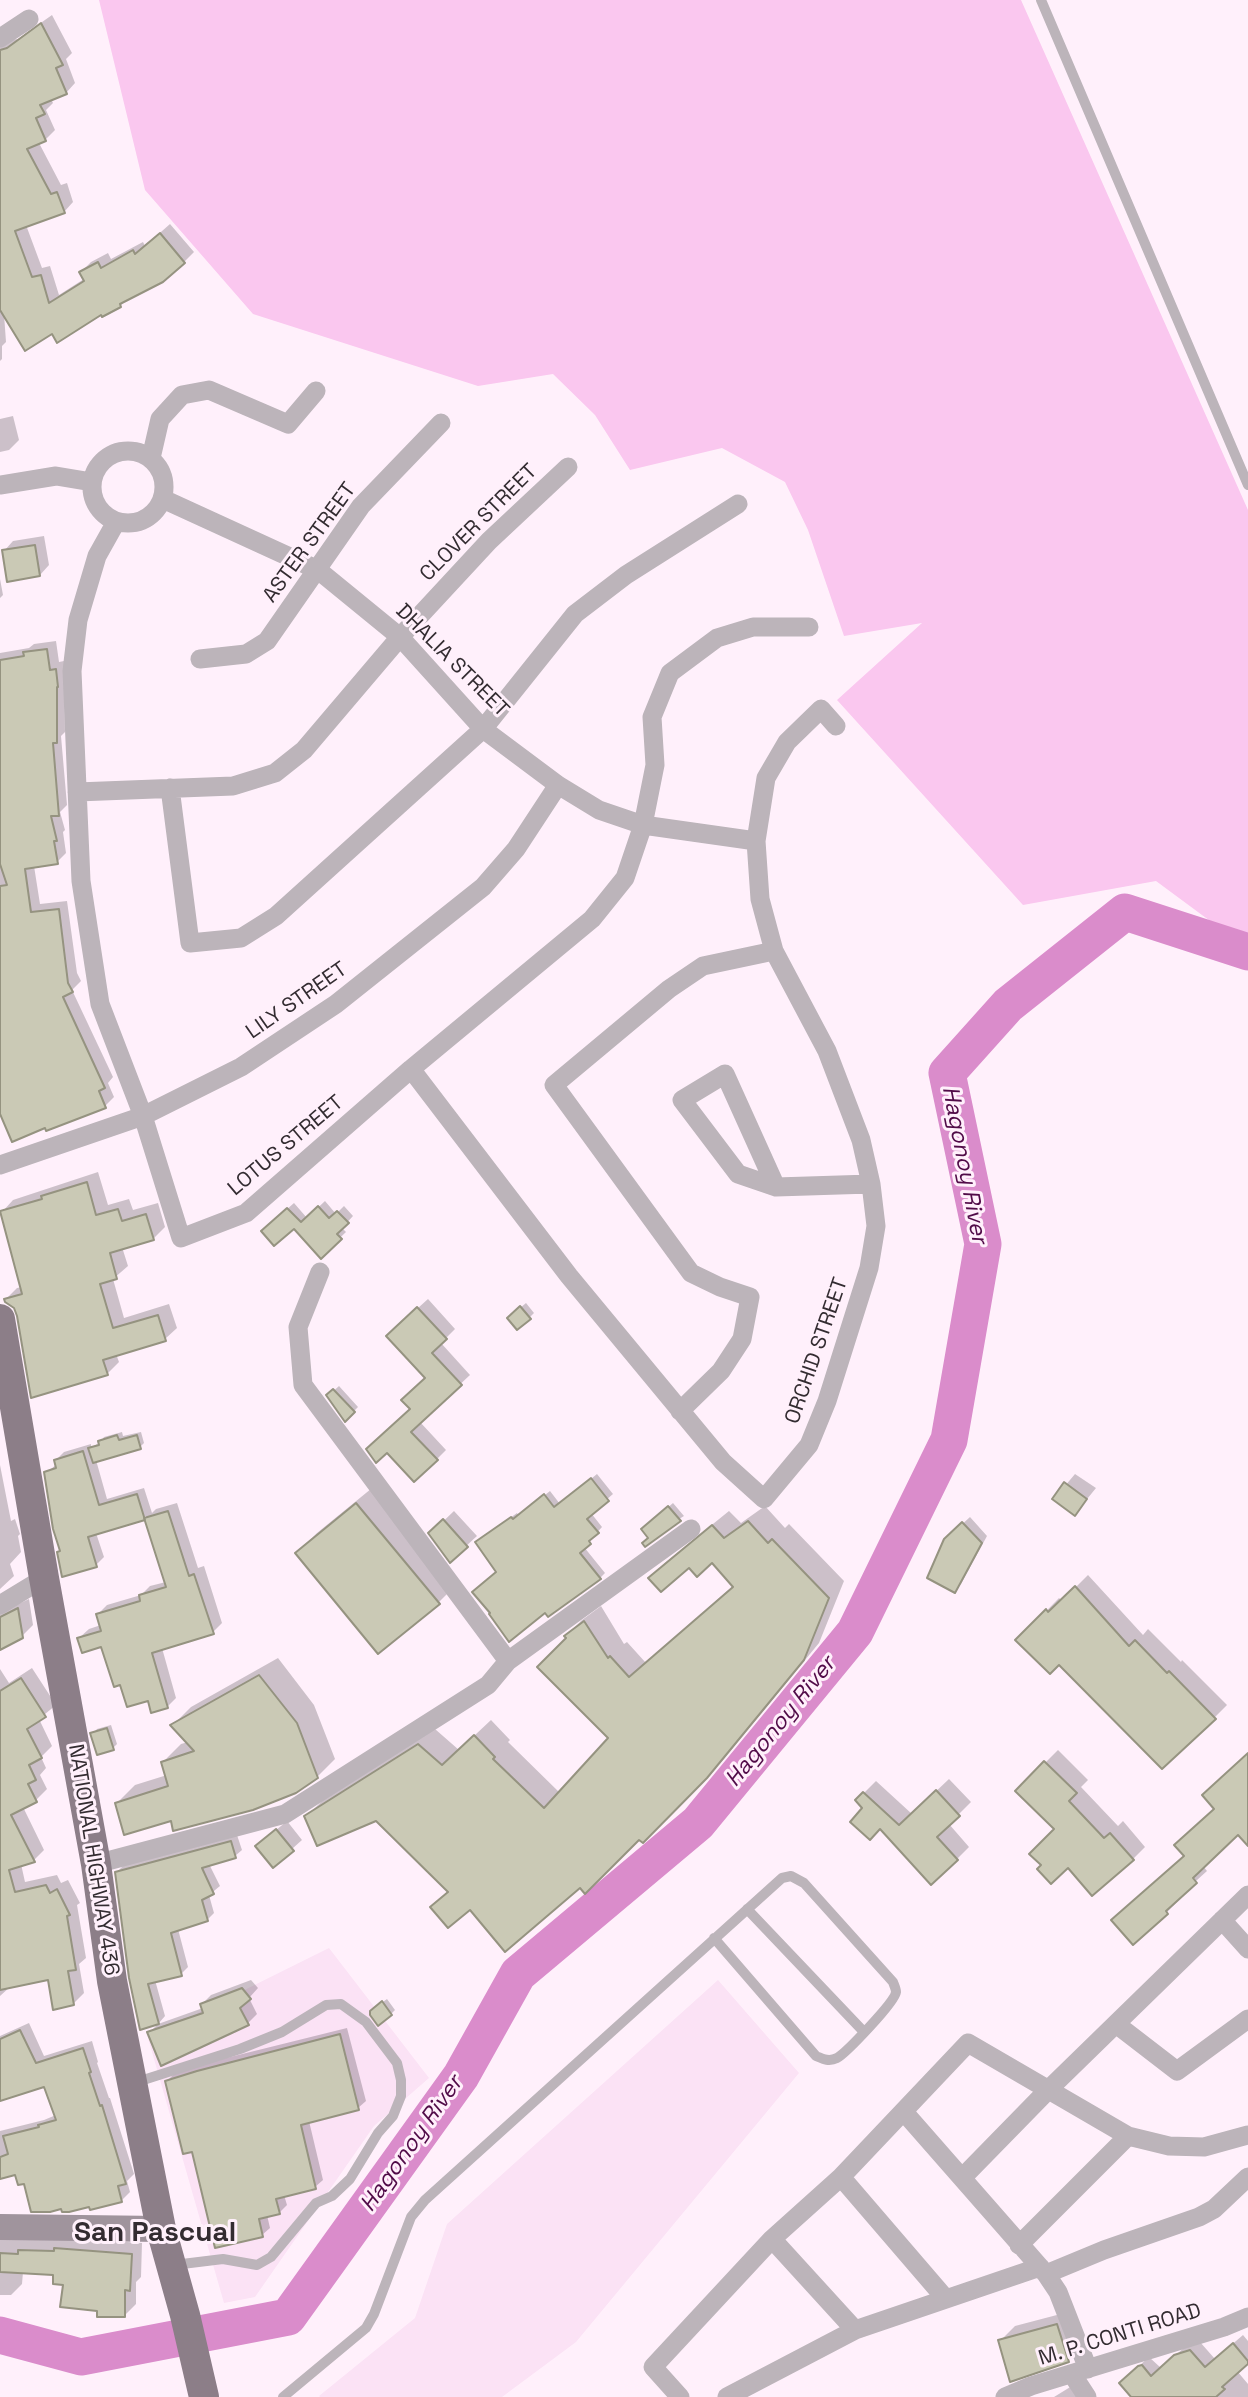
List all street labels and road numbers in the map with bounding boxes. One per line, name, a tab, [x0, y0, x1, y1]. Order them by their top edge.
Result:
street label: CLOVER STREET	[415, 459, 543, 587]
street label: ASTER STREET	[258, 478, 362, 608]
street label: DHALIA STREET	[390, 599, 514, 723]
street label: LILY STREET	[242, 957, 352, 1045]
street label: LOTUS STREET	[223, 1090, 349, 1202]
street label: ORCHID STREET	[780, 1275, 854, 1427]
street label: NATIONAL HIGHWAY 436	[62, 1742, 124, 1978]
street label: M. P. CONTI ROAD	[1036, 2298, 1204, 2372]

